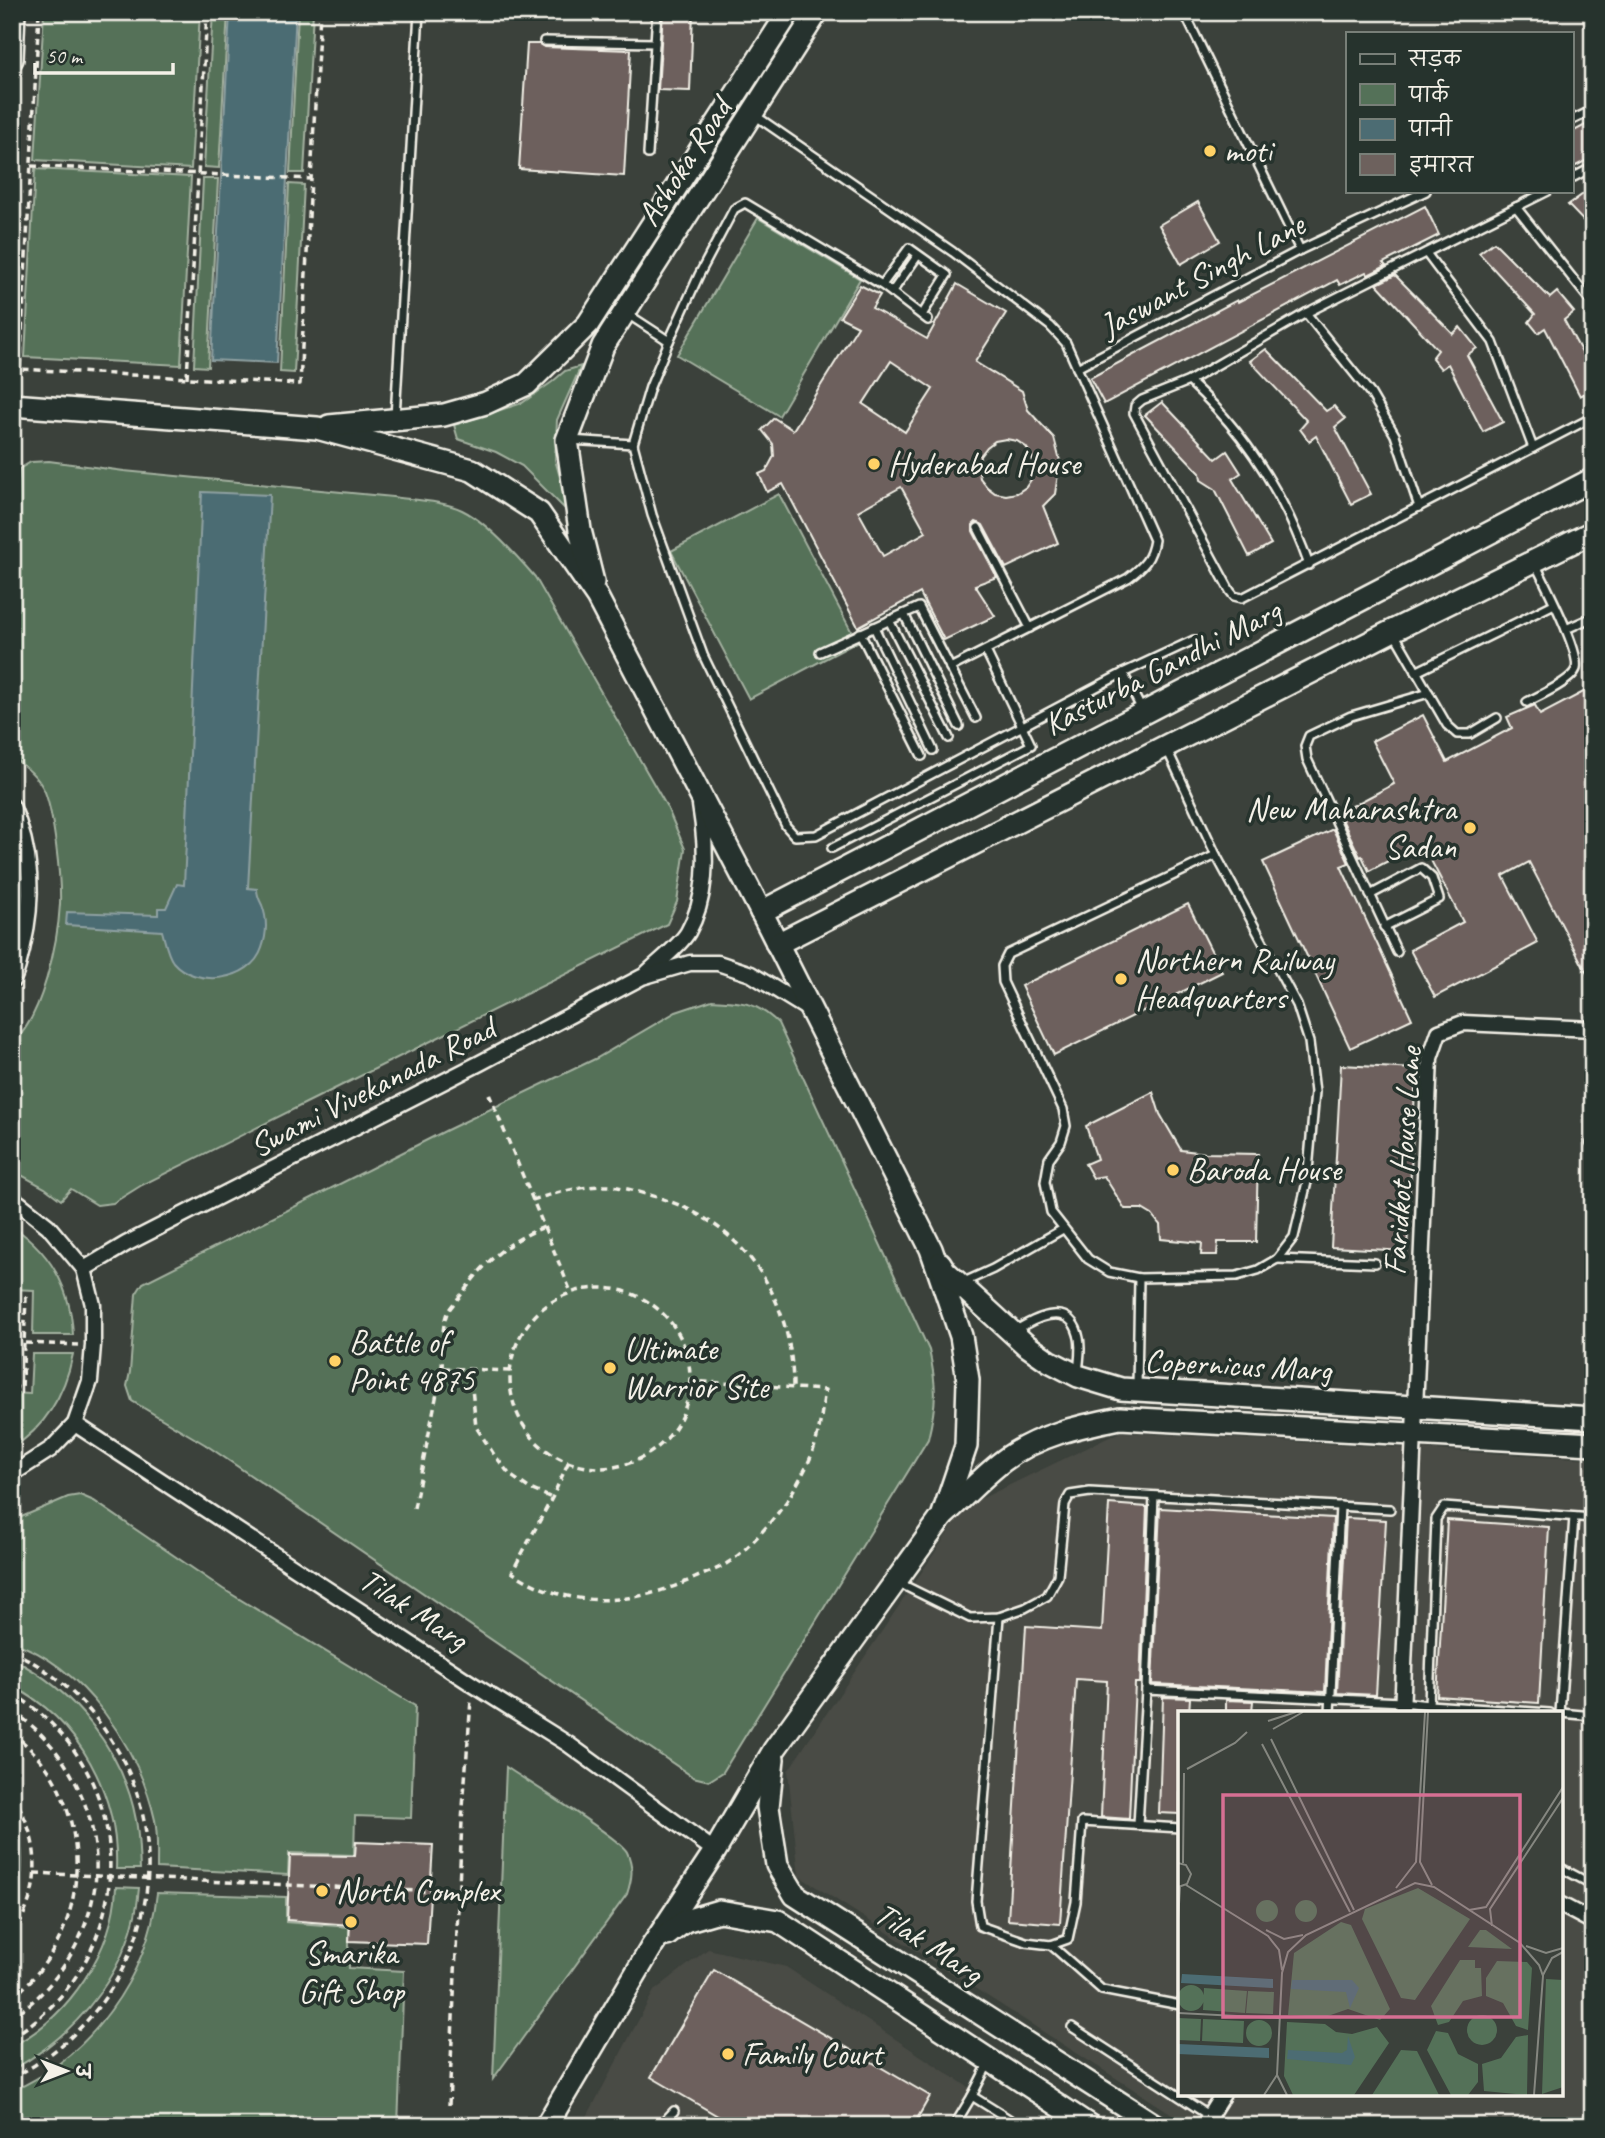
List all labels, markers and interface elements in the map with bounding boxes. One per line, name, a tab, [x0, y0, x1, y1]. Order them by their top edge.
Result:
scale bar	[35, 32, 173, 76]
legend	[1346, 32, 1574, 192]
text: 50 m	[46, 43, 84, 69]
text: सड़क	[1408, 46, 1462, 72]
text: पार्क	[1408, 78, 1450, 108]
street label: Ashoka Road	[627, 86, 744, 234]
text: पानी	[1408, 113, 1454, 142]
place label: moti	[1224, 130, 1276, 172]
marker: moti	[1202, 143, 1218, 159]
text: इमारत	[1409, 152, 1475, 178]
street label: Jaswant Singh Lane	[1091, 202, 1313, 347]
place label: Hyderabad House	[888, 443, 1083, 485]
marker: Hyderabad House	[866, 456, 882, 472]
street label: Kasturba Gandhi Marg	[1036, 588, 1290, 745]
place label: New Maharashtra Sadan	[1246, 788, 1458, 868]
marker: New Maharashtra Sadan	[1462, 820, 1478, 836]
place label: Northern Railway Headquarters	[1135, 939, 1337, 1019]
marker: Northern Railway Headquarters	[1113, 971, 1129, 987]
street label: Swami Vivekanada Road	[242, 1005, 506, 1167]
street label: Faridkot House Lane	[1373, 1043, 1431, 1276]
place label: Baroda House	[1187, 1149, 1343, 1191]
marker: Baroda House	[1165, 1162, 1181, 1178]
place label: Battle of Point 4875	[349, 1321, 476, 1401]
place label: Ultimate Warrior Site	[624, 1328, 770, 1408]
street label: Copernicus Marg	[1143, 1339, 1334, 1391]
marker: Battle of Point 4875	[327, 1353, 343, 1369]
marker: Ultimate Warrior Site	[602, 1360, 618, 1376]
street label: Tilak Marg	[352, 1558, 477, 1660]
inset map	[1178, 1711, 1563, 2096]
place label: North Complex	[336, 1870, 502, 1912]
marker: North Complex	[314, 1883, 330, 1899]
street label: Tilak Marg	[867, 1892, 992, 1994]
marker: Smarika Gift Shop	[343, 1914, 359, 1930]
place label: Smarika Gift Shop	[298, 1932, 406, 2012]
place label: Family Court	[742, 2033, 885, 2075]
north arrow	[32, 2036, 102, 2106]
marker: Family Court	[720, 2046, 736, 2062]
text: उ	[70, 2063, 94, 2080]

